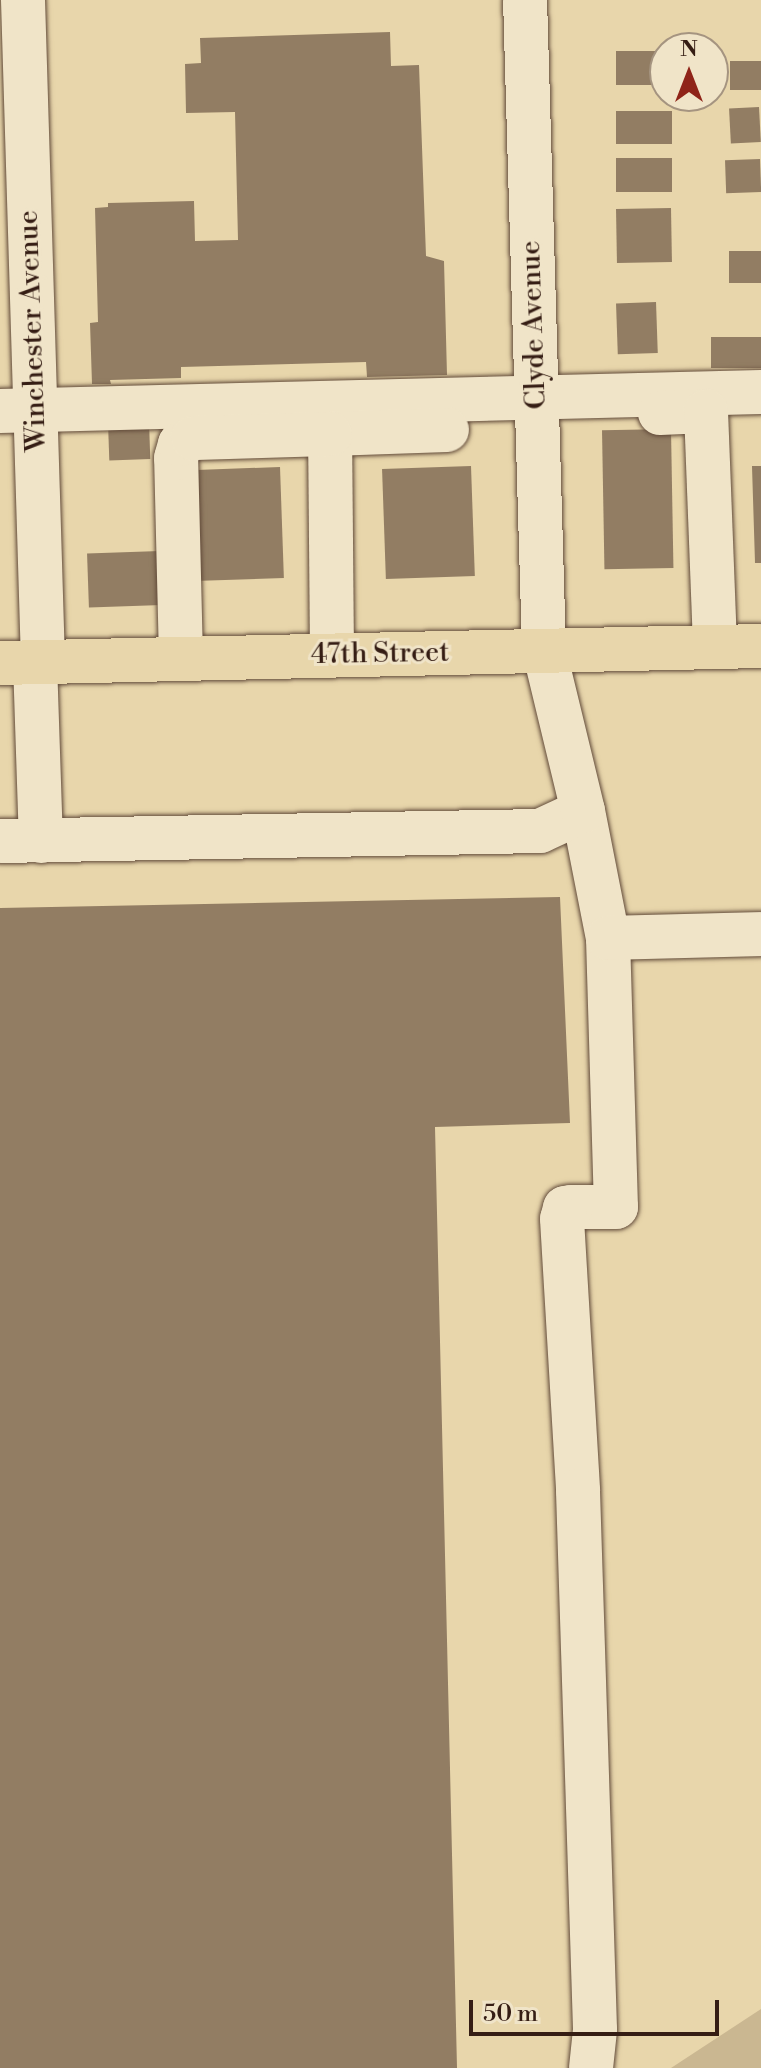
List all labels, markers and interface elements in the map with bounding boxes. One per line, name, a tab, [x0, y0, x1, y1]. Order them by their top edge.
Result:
north arrow	[649, 32, 729, 112]
text: N	[680, 36, 698, 63]
street label: Winchester Avenue	[12, 210, 54, 452]
street label: Clyde Avenue	[514, 240, 554, 410]
street label: 47th Street	[311, 636, 449, 672]
scale bar	[473, 1984, 723, 2034]
text: 50 m	[483, 1999, 538, 2029]

